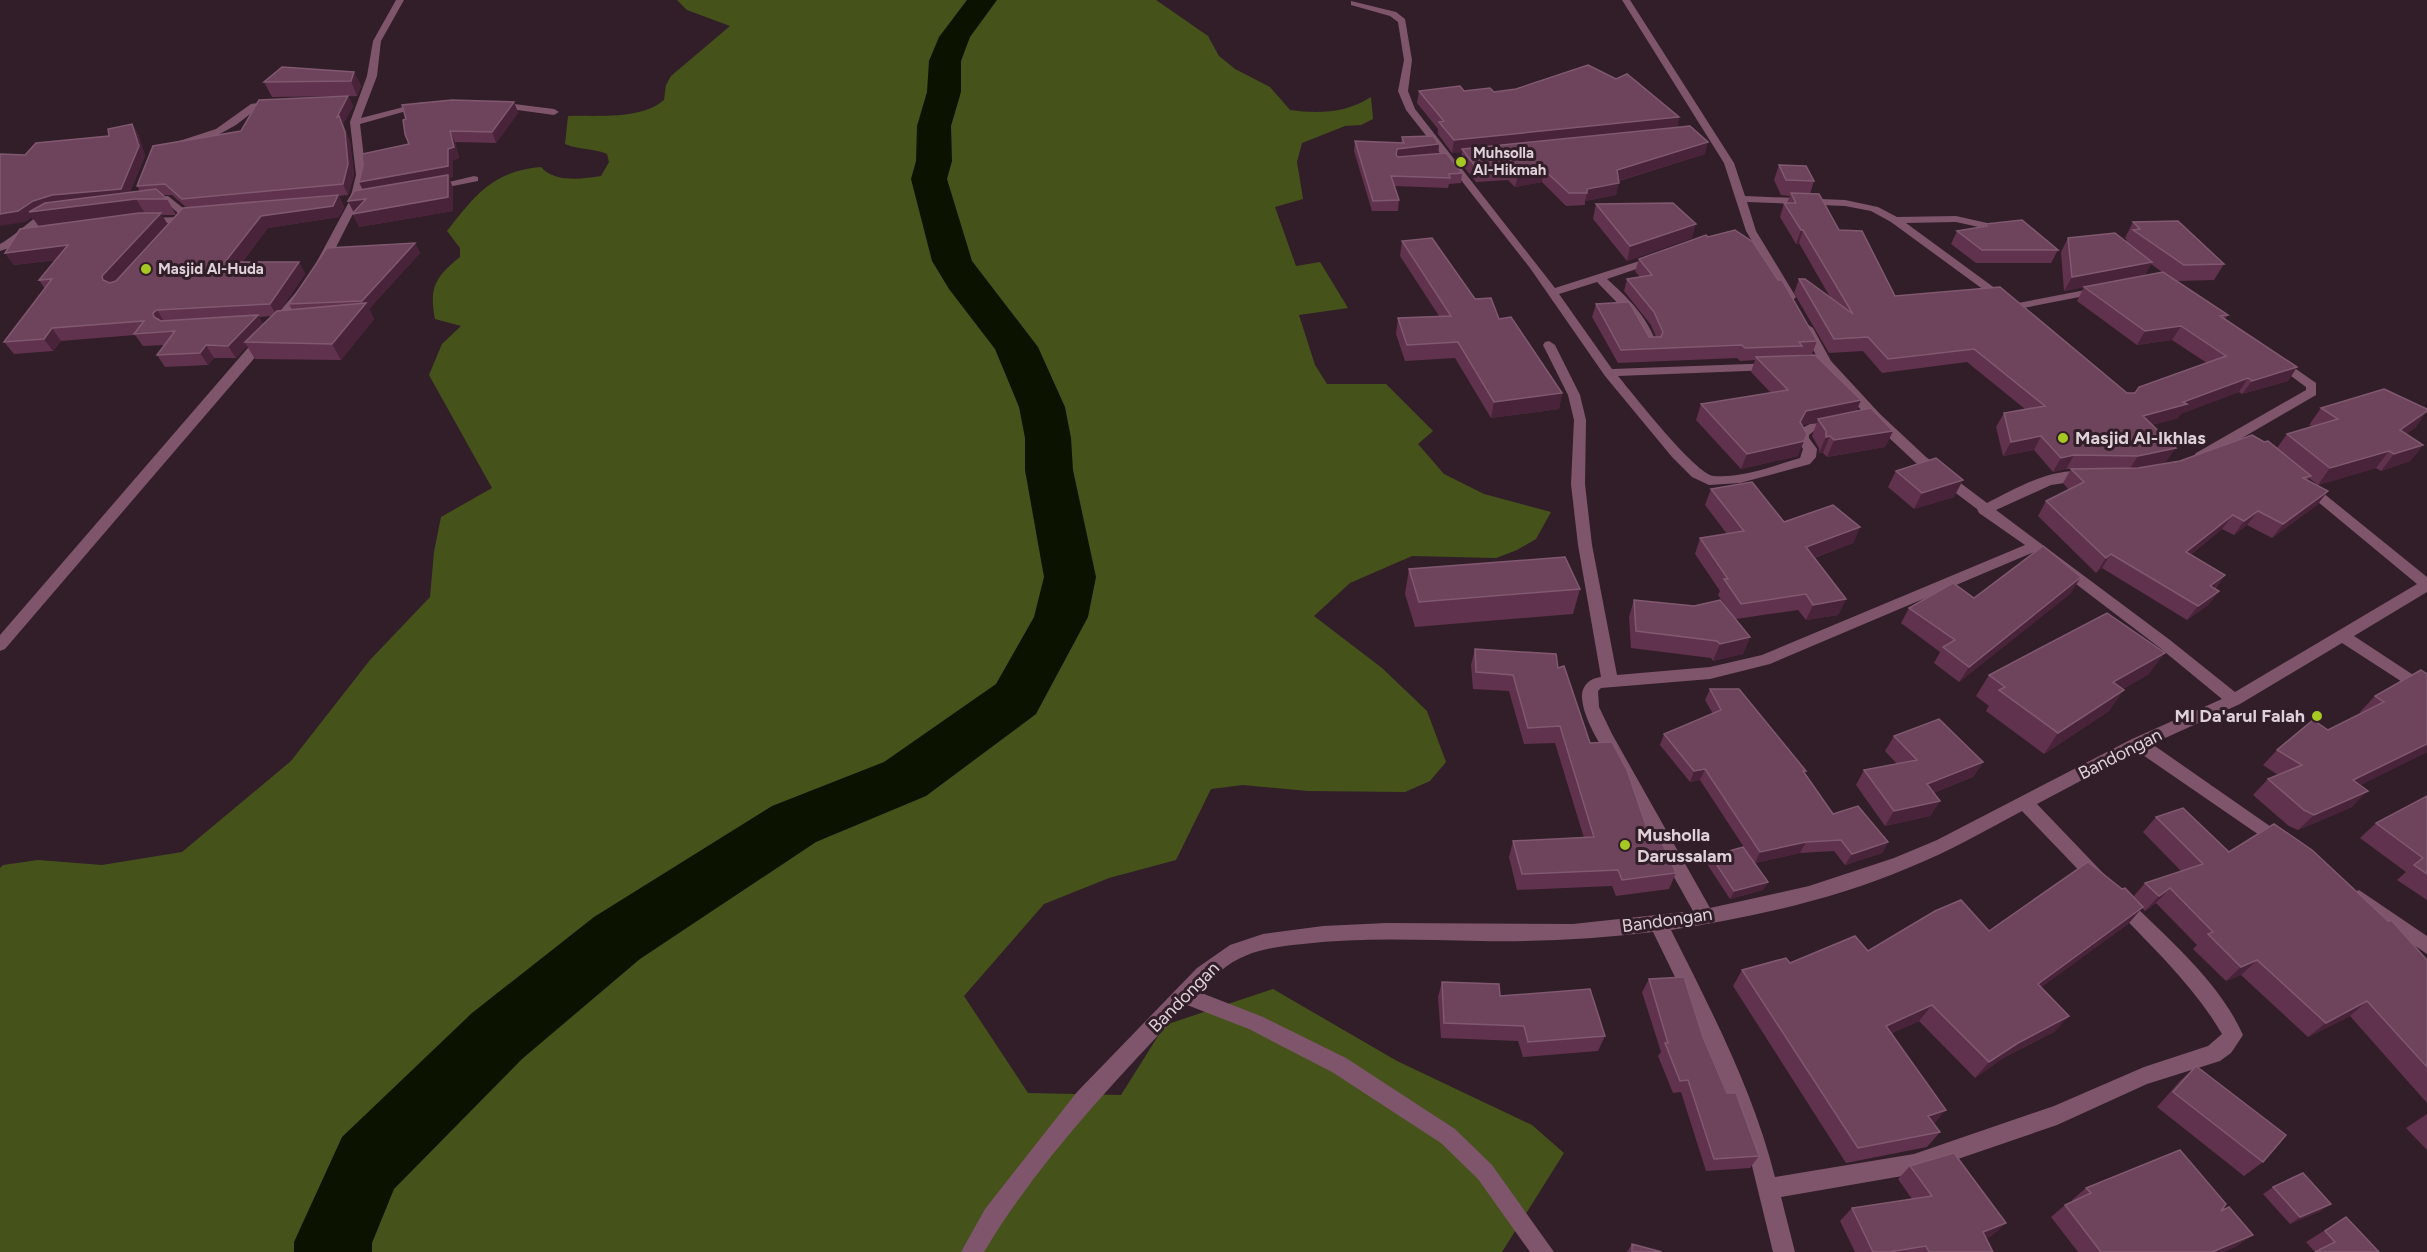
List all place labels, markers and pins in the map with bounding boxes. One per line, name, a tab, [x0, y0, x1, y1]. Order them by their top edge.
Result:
place label: Muhsolla Al-Hikmah	[1473, 144, 1546, 179]
marker: Muhsolla Al-Hikmah	[1454, 155, 1468, 169]
place label: Masjid Al-Huda	[158, 260, 264, 278]
marker: Masjid Al-Huda	[139, 262, 153, 276]
place label: Masjid Al-Ikhlas	[2075, 427, 2206, 449]
marker: Masjid Al-Ikhlas	[2056, 431, 2070, 445]
place label: MI Da'arul Falah	[2174, 705, 2305, 727]
marker: MI Da'arul Falah	[2310, 709, 2324, 723]
place label: Musholla Darussalam	[1637, 824, 1732, 867]
marker: Musholla Darussalam	[1618, 838, 1632, 852]

